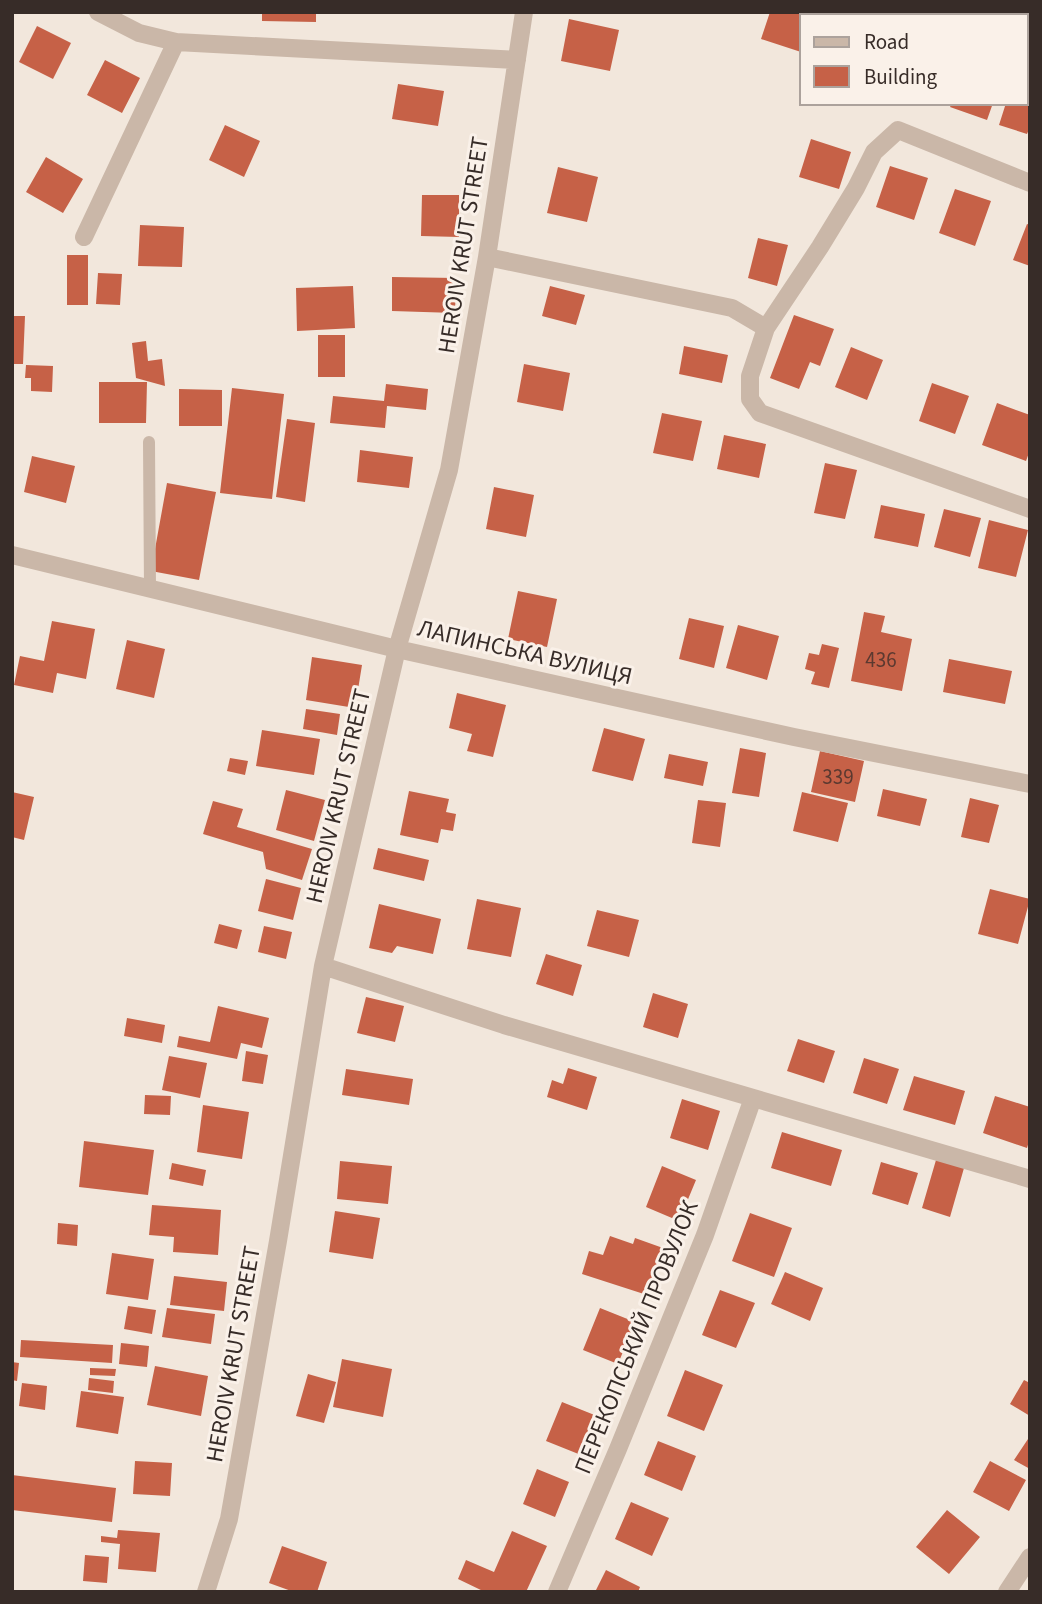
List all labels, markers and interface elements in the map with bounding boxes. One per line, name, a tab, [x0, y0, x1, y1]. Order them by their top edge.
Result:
legend	[800, 14, 1028, 105]
text: Road	[864, 27, 909, 57]
text: Building	[864, 62, 938, 92]
street label: HEROIV KRUT STREET	[429, 134, 498, 356]
street label: ЛАПИНСЬКА ВУЛИЦЯ	[414, 611, 636, 694]
house number: 436	[865, 645, 897, 675]
street label: HEROIV KRUT STREET	[297, 685, 380, 907]
house number: 339	[822, 762, 854, 792]
street label: ПЕРЕКОПСЬКИЙ ПРОВУЛОК	[566, 1195, 707, 1479]
street label: HEROIV KRUT STREET	[197, 1243, 270, 1465]

